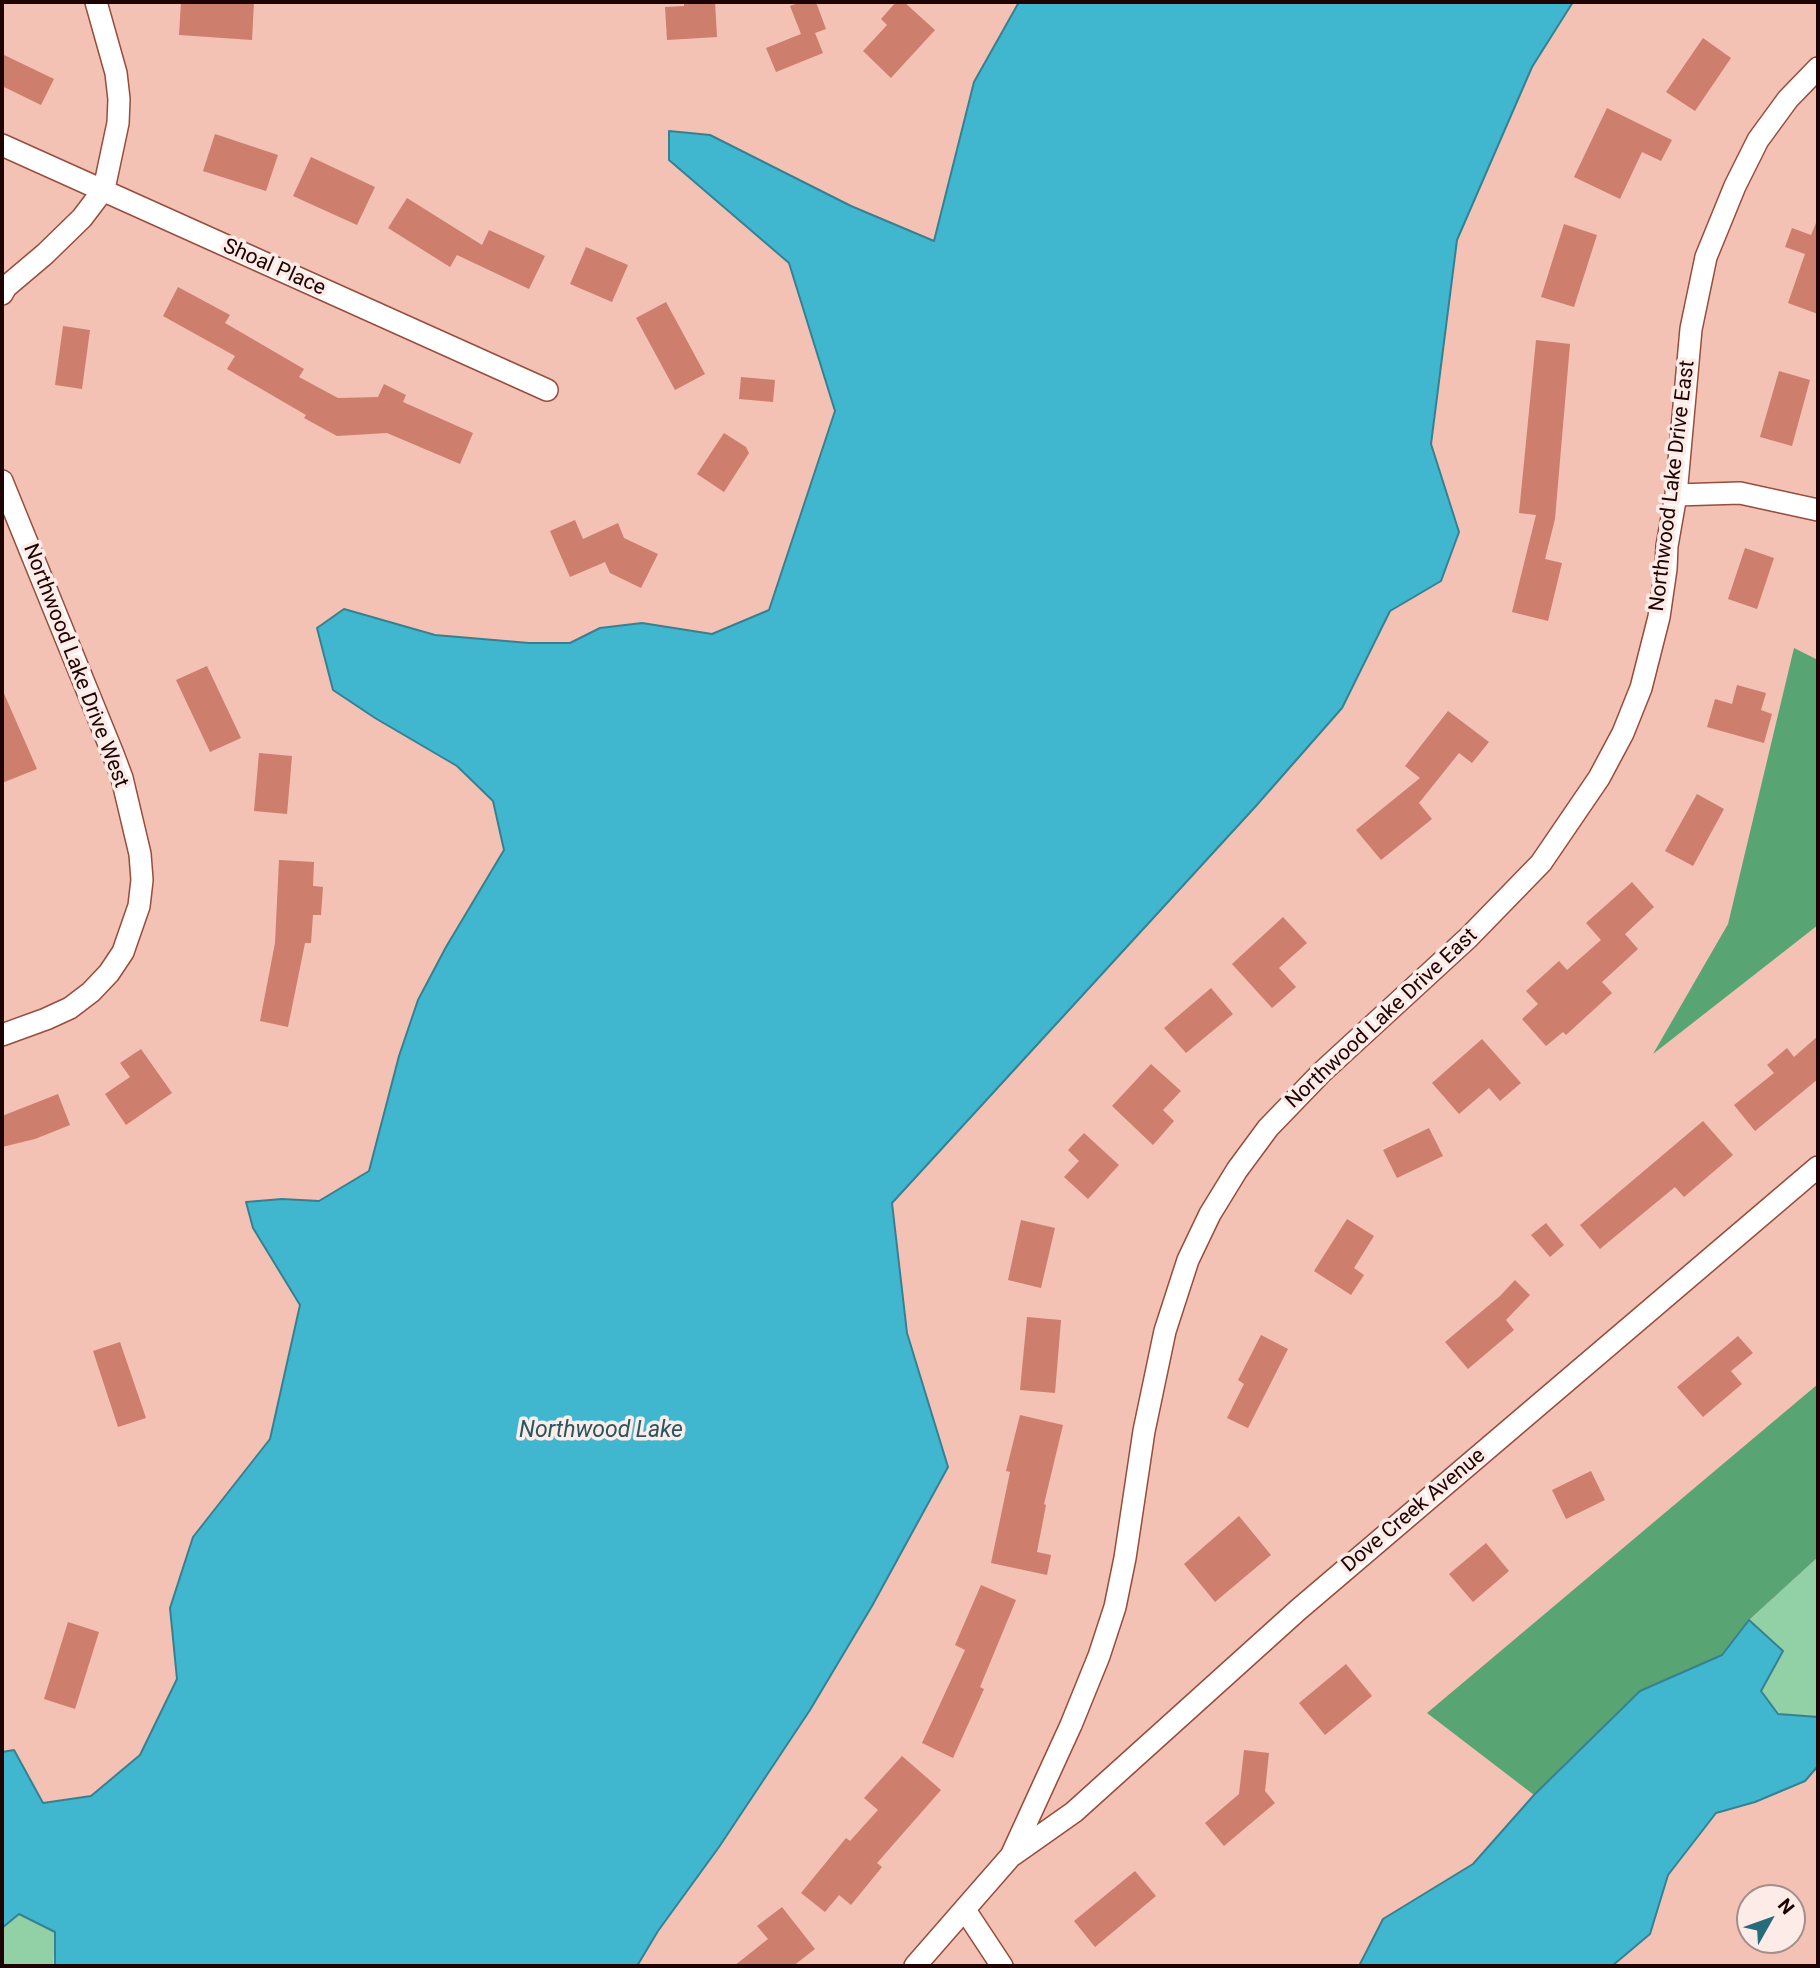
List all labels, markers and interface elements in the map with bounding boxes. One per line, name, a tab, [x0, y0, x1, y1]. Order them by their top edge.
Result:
street label: Shoal Place	[219, 234, 329, 302]
street label: Northwood Lake Drive East	[1645, 359, 1701, 613]
street label: Northwood Lake Drive West	[17, 541, 133, 791]
street label: Northwood Lake Drive East	[1281, 924, 1483, 1114]
water label: Northwood Lake	[519, 1417, 683, 1445]
street label: Dove Creek Avenue	[1337, 1444, 1491, 1578]
north arrow	[1736, 1884, 1806, 1954]
text: N	[1773, 1894, 1799, 1919]

